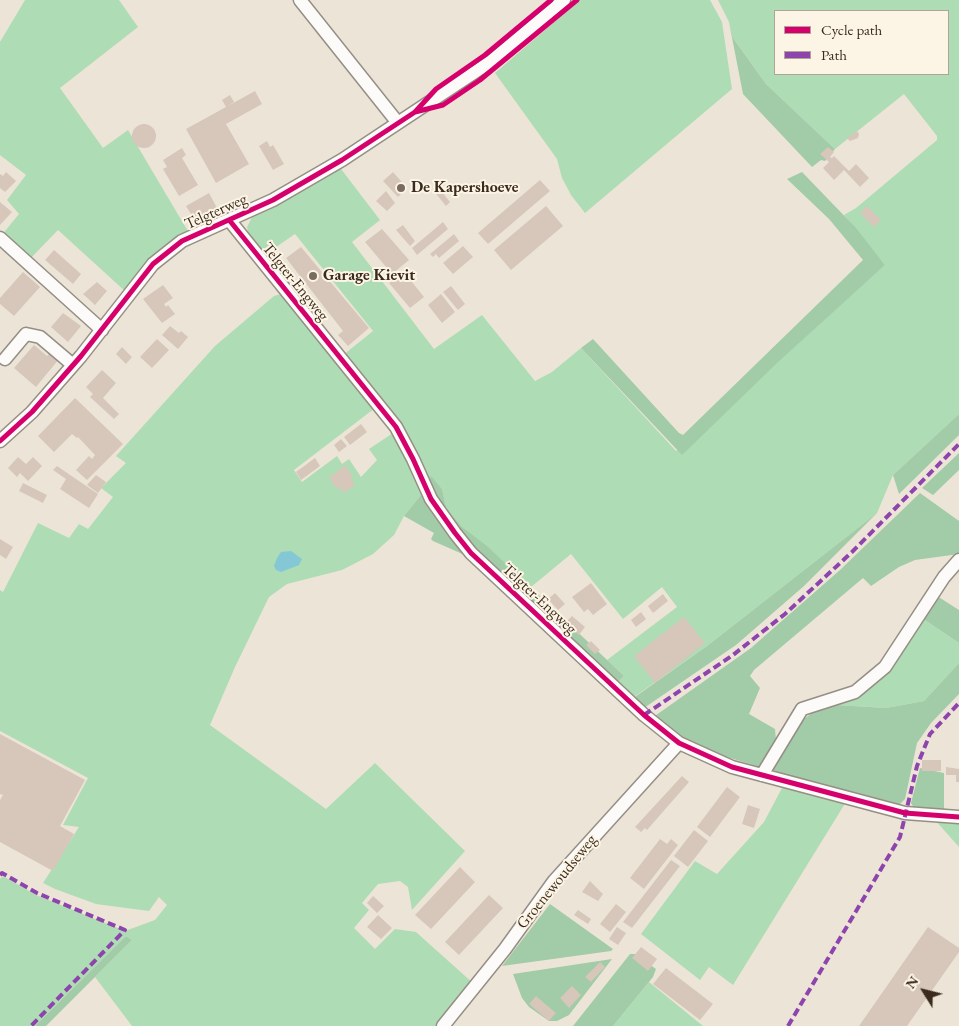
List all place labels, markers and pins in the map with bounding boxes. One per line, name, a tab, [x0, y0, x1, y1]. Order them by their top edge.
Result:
place label: De Kapershoeve	[411, 178, 518, 198]
marker: De Kapershoeve	[395, 182, 407, 194]
place label: Garage Kievit	[323, 266, 415, 286]
marker: Garage Kievit	[307, 270, 319, 282]

